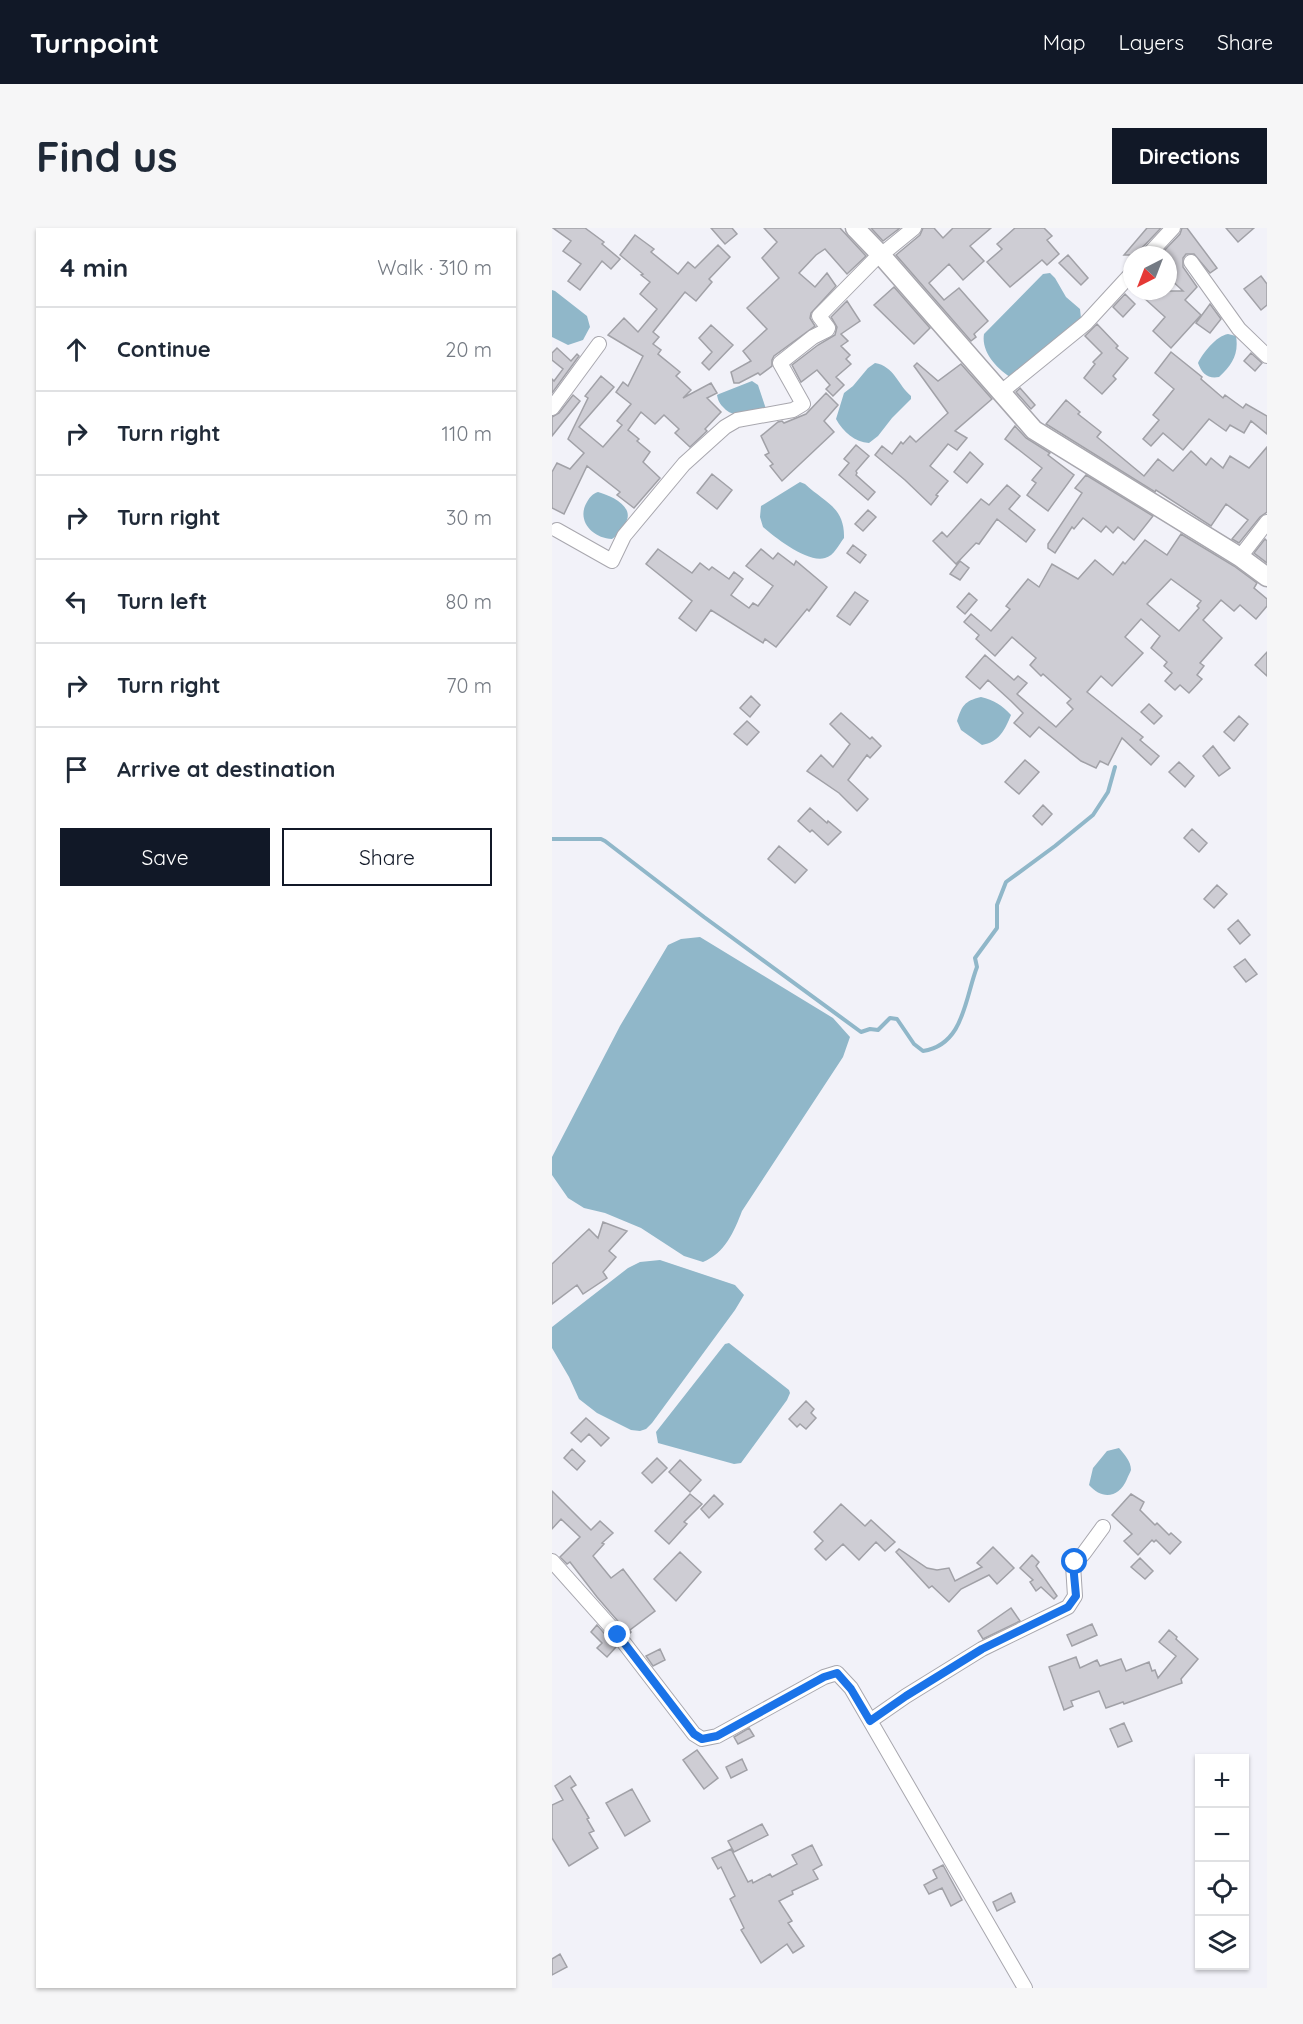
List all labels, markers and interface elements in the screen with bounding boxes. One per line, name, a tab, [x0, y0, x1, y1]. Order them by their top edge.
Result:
text: Turnpoint	[30, 25, 159, 60]
text: Map	[1043, 29, 1086, 55]
text: Layers	[1119, 29, 1184, 55]
text: Share	[1217, 29, 1273, 55]
button: Directions	[1112, 128, 1267, 184]
text: Find us	[36, 130, 178, 183]
north arrow	[1123, 246, 1177, 300]
text: 4 min	[60, 251, 128, 284]
text: Walk · 310 m	[377, 255, 492, 280]
icon: ahead	[60, 333, 93, 366]
text: Continue	[117, 335, 211, 363]
text: 20 m	[445, 337, 492, 362]
icon: right	[60, 417, 93, 450]
text: Turn right	[117, 419, 221, 447]
text: 110 m	[442, 421, 492, 446]
icon: right	[60, 501, 93, 534]
text: Turn right	[117, 503, 221, 531]
text: 30 m	[446, 505, 492, 530]
icon: left	[60, 585, 93, 618]
text: Turn left	[117, 587, 207, 615]
text: 80 m	[446, 589, 492, 614]
icon: right	[60, 669, 93, 702]
text: Turn right	[117, 671, 221, 699]
text: 70 m	[446, 673, 492, 698]
icon: arrive	[60, 753, 93, 786]
text: Arrive at destination	[117, 755, 335, 783]
button: Save	[60, 828, 270, 886]
button: Share	[282, 828, 492, 886]
route start	[1061, 1548, 1087, 1574]
route end	[604, 1621, 630, 1647]
map controls	[1195, 1754, 1249, 1970]
button: +	[1195, 1754, 1249, 1808]
button: −	[1195, 1808, 1249, 1862]
button: locate	[1195, 1862, 1249, 1916]
button: layers	[1195, 1916, 1249, 1970]

